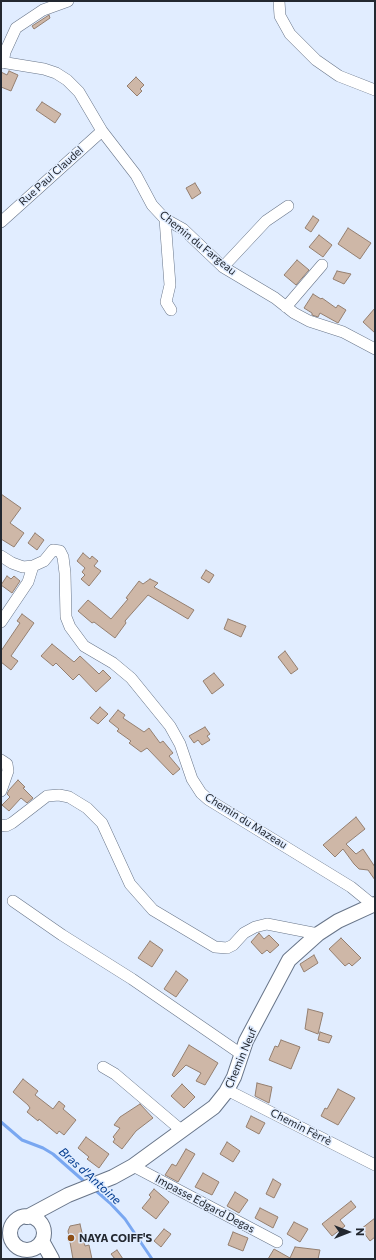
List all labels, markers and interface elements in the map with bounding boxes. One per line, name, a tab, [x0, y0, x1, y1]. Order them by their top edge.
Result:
street label: Rue Paul Claudel	[16, 144, 86, 208]
street label: Chemin du Fargeau	[157, 208, 239, 278]
street label: Chemin du Mazeau	[202, 790, 290, 852]
street label: Chemin Neuf	[222, 1025, 260, 1091]
street label: Chemin Fèrrè	[268, 1106, 334, 1148]
water label: Bras d'Antoine	[56, 1144, 124, 1208]
street label: Impasse Edgard Degas	[153, 1172, 257, 1236]
north arrow	[328, 1212, 368, 1252]
text: N	[354, 1228, 367, 1236]
place label: NAYA COIFF'S	[79, 1231, 152, 1245]
marker: NAYA COIFF'S	[66, 1233, 76, 1243]

